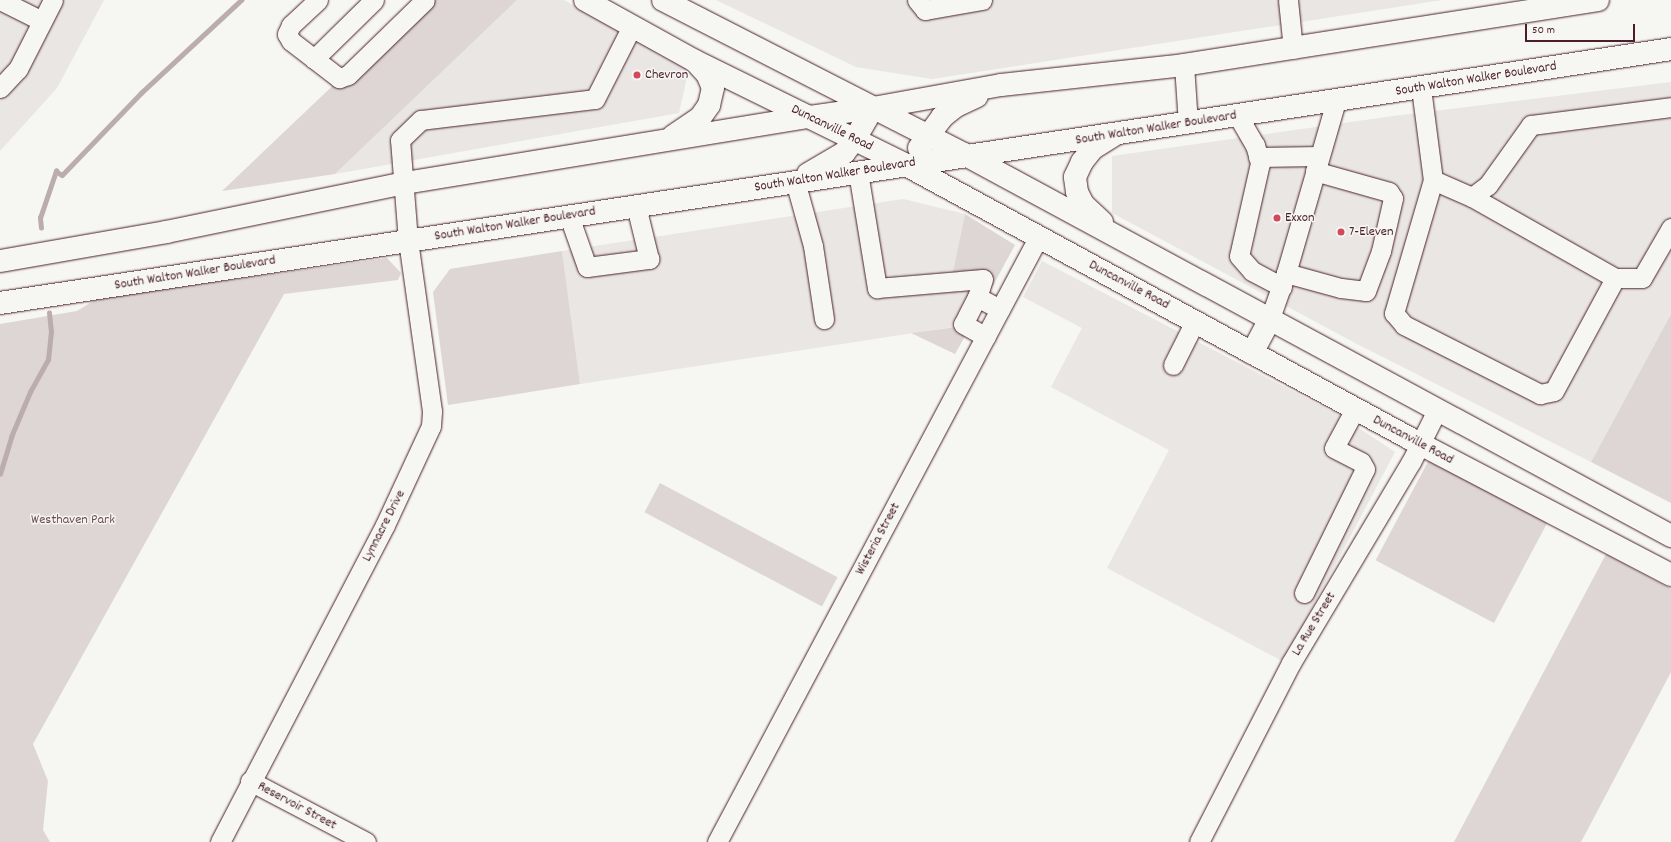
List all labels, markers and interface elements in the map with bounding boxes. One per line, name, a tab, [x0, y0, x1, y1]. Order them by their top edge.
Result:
scale bar	[1527, 16, 1637, 42]
text: 50 m	[1532, 22, 1555, 39]
street label: South Walton Walker Boulevard	[1394, 58, 1558, 100]
place label: Chevron	[645, 67, 688, 83]
marker: Chevron	[632, 70, 642, 80]
street label: Duncanville Road	[788, 101, 876, 155]
street label: South Walton Walker Boulevard	[1074, 107, 1238, 149]
street label: South Walton Walker Boulevard	[753, 154, 917, 196]
street label: South Walton Walker Boulevard	[433, 203, 597, 245]
place label: Exxon	[1285, 210, 1314, 226]
marker: Exxon	[1272, 213, 1282, 223]
place label: 7-Eleven	[1349, 224, 1393, 240]
marker: 7-Eleven	[1336, 227, 1346, 237]
street label: South Walton Walker Boulevard	[113, 252, 277, 294]
street label: Duncanville Road	[1086, 257, 1172, 313]
street label: Duncanville Road	[1370, 412, 1456, 468]
street label: Lynnacre Drive	[359, 487, 409, 565]
street label: Wisteria Street	[852, 500, 904, 578]
park label: Westhaven Park	[31, 512, 115, 528]
street label: La Rue Street	[1288, 589, 1340, 659]
street label: Reservoir Street	[255, 778, 339, 834]

